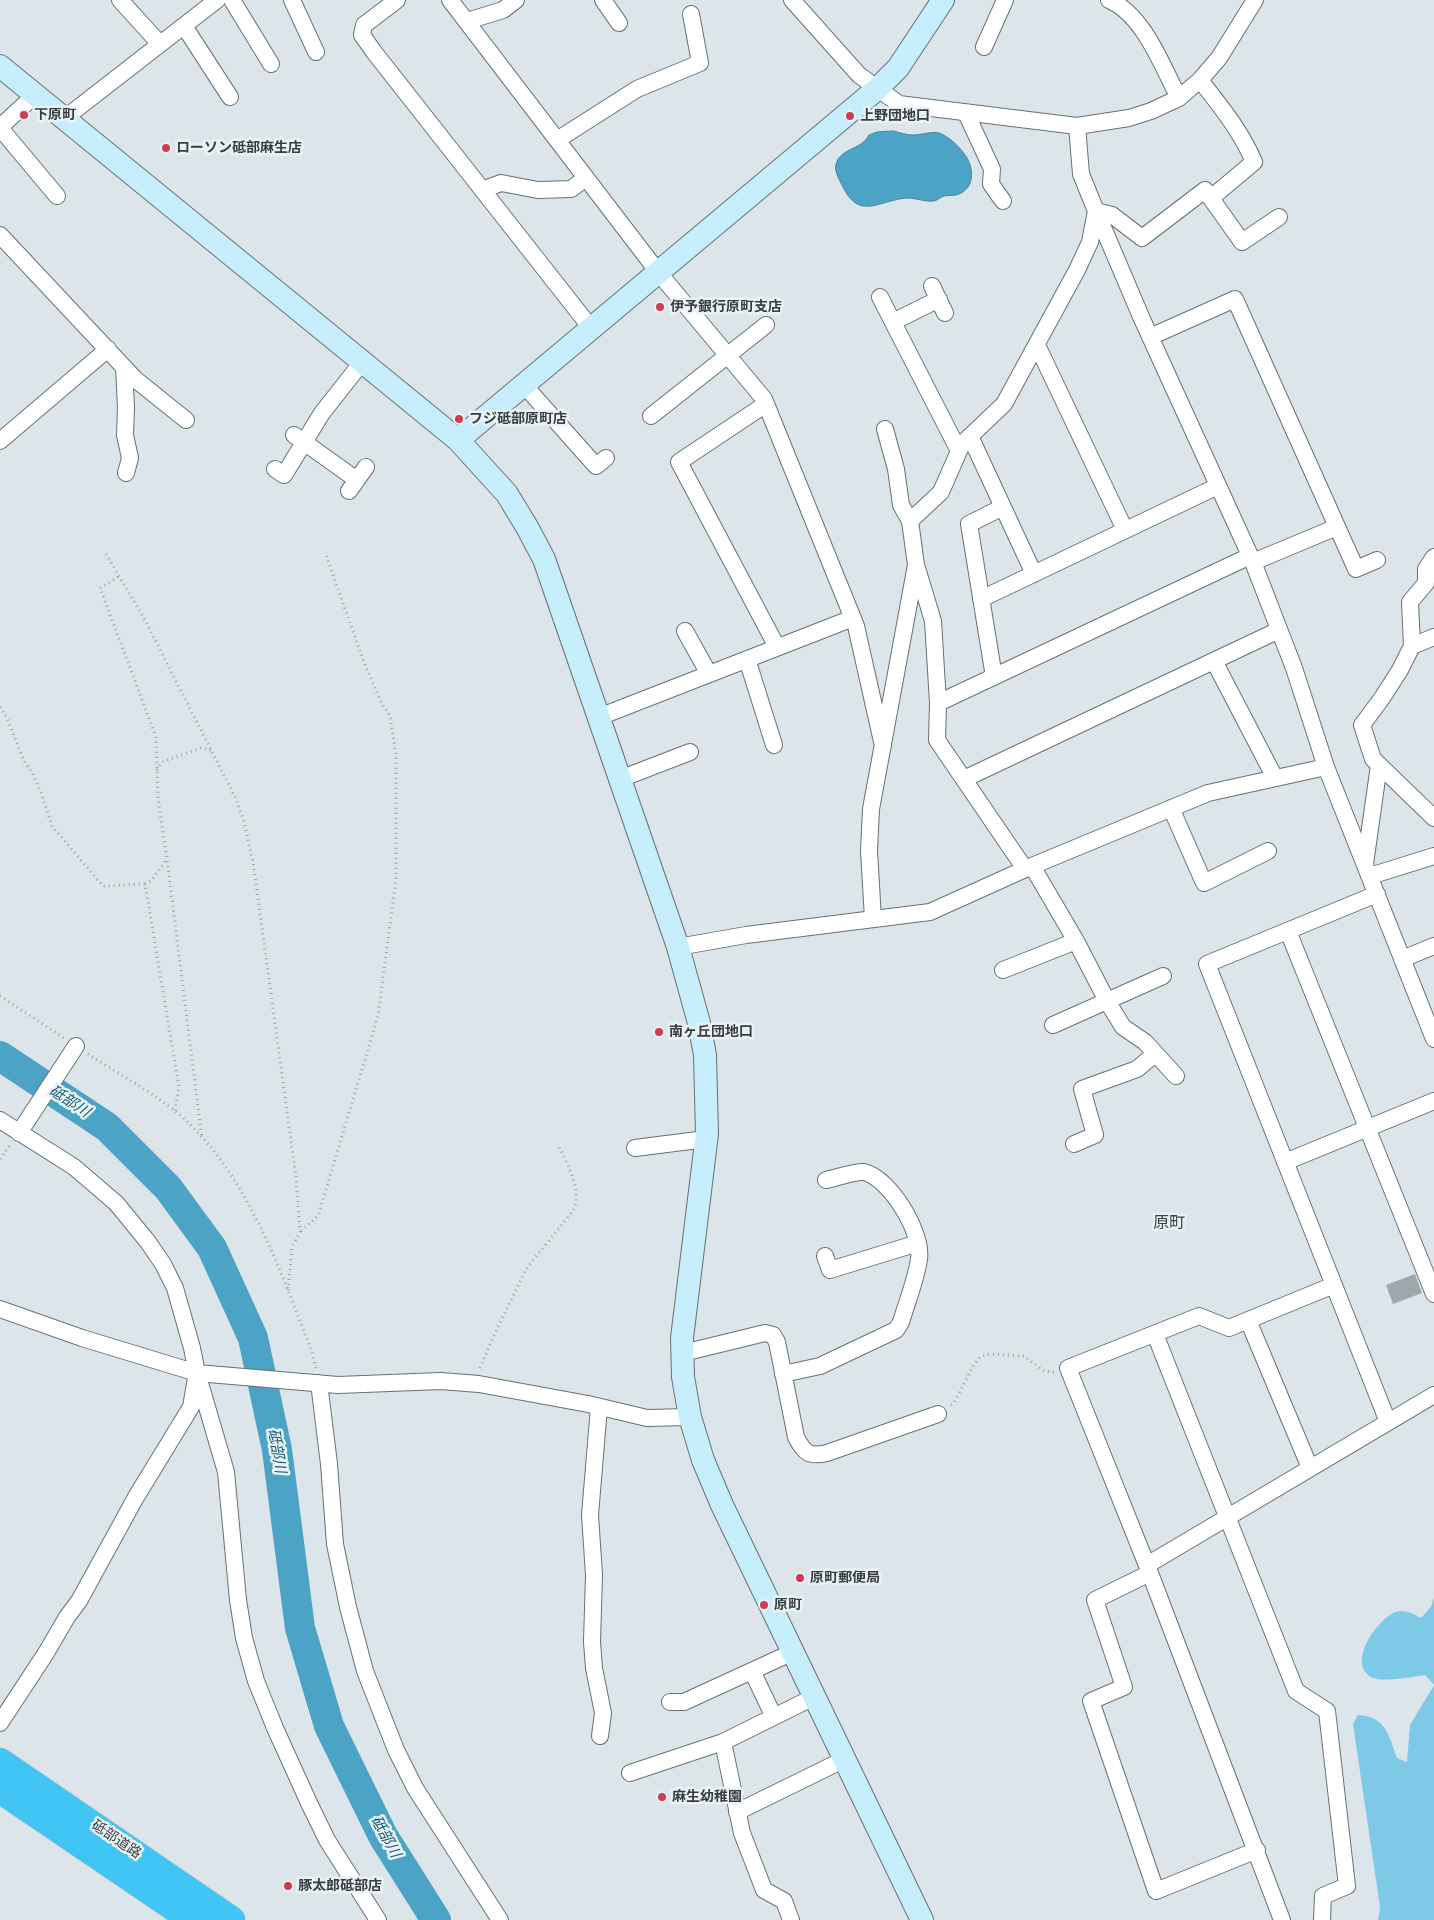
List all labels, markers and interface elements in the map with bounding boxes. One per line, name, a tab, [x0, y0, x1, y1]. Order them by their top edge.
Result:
place label: 下原町	[34, 107, 76, 123]
place label: 上野団地口	[860, 108, 930, 124]
marker: 下原町	[18, 109, 30, 121]
marker: 上野団地口	[844, 110, 856, 122]
place label: ローソン砥部麻生店	[176, 140, 302, 156]
marker: ローソン砥部麻生店	[160, 142, 172, 154]
place label: 伊予銀行原町支店	[670, 299, 782, 315]
marker: 伊予銀行原町支店	[654, 301, 666, 313]
place label: フジ砥部原町店	[469, 411, 567, 427]
marker: フジ砥部原町店	[453, 413, 465, 425]
place label: 南ヶ丘団地口	[669, 1024, 753, 1040]
marker: 南ヶ丘団地口	[653, 1026, 665, 1038]
water label: 砥部川	[45, 1082, 93, 1122]
district label: 原町	[1153, 1214, 1185, 1234]
water label: 砥部川	[263, 1427, 289, 1475]
place label: 原町郵便局	[810, 1570, 880, 1586]
marker: 原町郵便局	[794, 1572, 806, 1584]
place label: 原町	[774, 1597, 802, 1613]
marker: 原町	[758, 1599, 770, 1611]
place label: 麻生幼稚園	[672, 1789, 742, 1805]
marker: 麻生幼稚園	[656, 1791, 668, 1803]
water label: 砥部川	[366, 1813, 404, 1861]
street label: 砥部道路	[88, 1817, 144, 1863]
place label: 豚太郎砥部店	[298, 1878, 382, 1894]
marker: 豚太郎砥部店	[282, 1880, 294, 1892]

